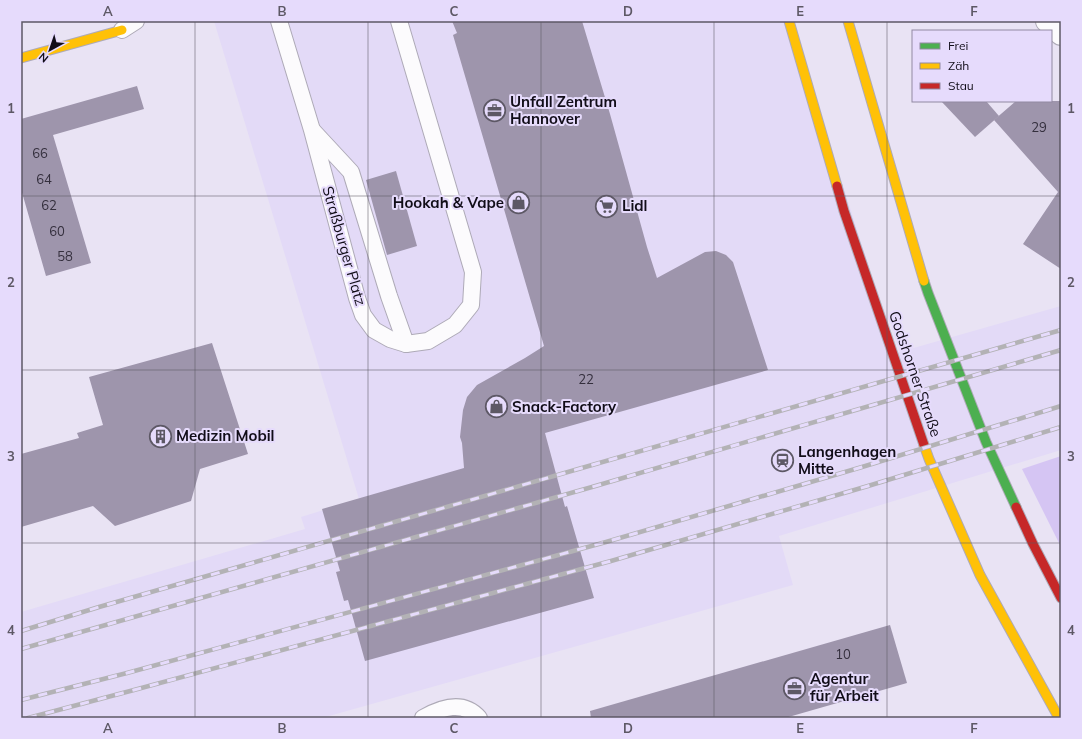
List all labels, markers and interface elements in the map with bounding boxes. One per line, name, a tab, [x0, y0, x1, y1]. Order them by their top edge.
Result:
text: A	[103, 3, 113, 19]
text: B	[278, 3, 287, 19]
text: C	[450, 3, 459, 19]
text: D	[623, 3, 633, 19]
text: E	[796, 3, 804, 19]
text: F	[970, 3, 978, 19]
north arrow	[30, 30, 70, 70]
legend	[912, 30, 1052, 102]
text: Frei	[948, 38, 968, 53]
text: N	[36, 50, 51, 66]
text: Zäh	[948, 58, 969, 73]
text: Stau	[948, 78, 974, 93]
place label: Unfall Zentrum Hannover	[510, 92, 617, 128]
office icon: Unfall Zentrum Hannover	[481, 98, 507, 124]
text: 1	[7, 100, 15, 116]
text: 1	[1067, 100, 1075, 116]
house number: 29	[1031, 119, 1047, 135]
house number: 66	[32, 145, 48, 161]
house number: 64	[36, 171, 52, 187]
street label: Straßburger Platz	[318, 184, 371, 308]
shop icon: Hookah & Vape	[506, 190, 532, 216]
place label: Hookah & Vape	[393, 193, 504, 212]
supermarket icon: Lidl	[593, 193, 619, 219]
place label: Lidl	[622, 196, 648, 215]
house number: 62	[41, 197, 57, 213]
house number: 60	[49, 223, 65, 239]
house number: 58	[57, 248, 73, 264]
text: 2	[7, 274, 15, 290]
text: 2	[1067, 274, 1075, 290]
street label: Godshorner Straße	[885, 308, 946, 439]
house number: 22	[578, 371, 594, 387]
shop icon: Snack-Factory	[484, 394, 510, 420]
place label: Snack-Factory	[512, 397, 617, 416]
building icon: Medizin Mobil	[147, 423, 173, 449]
place label: Medizin Mobil	[176, 426, 275, 445]
place label: Langenhagen Mitte	[798, 442, 896, 478]
text: 3	[7, 448, 15, 464]
station icon: Langenhagen Mitte	[770, 448, 796, 474]
text: 3	[1067, 448, 1075, 464]
text: 4	[7, 622, 15, 638]
text: 4	[1067, 622, 1075, 638]
house number: 10	[835, 646, 851, 662]
place label: Agentur für Arbeit	[810, 669, 879, 705]
office icon: Agentur für Arbeit	[781, 675, 807, 701]
text: A	[103, 720, 113, 736]
text: B	[278, 720, 287, 736]
text: C	[450, 720, 459, 736]
text: D	[623, 720, 633, 736]
text: E	[796, 720, 804, 736]
text: F	[970, 720, 978, 736]

